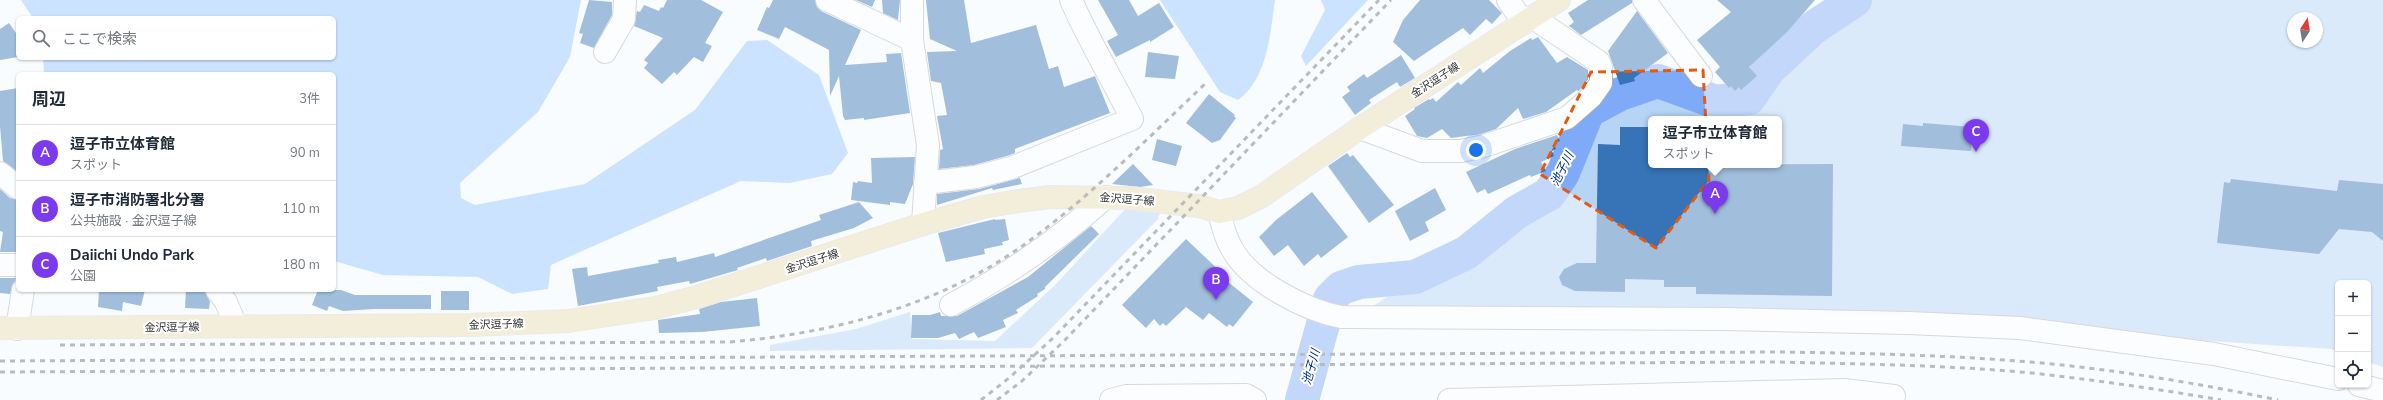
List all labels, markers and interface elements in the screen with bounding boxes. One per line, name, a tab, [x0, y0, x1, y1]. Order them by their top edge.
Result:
north arrow	[2287, 12, 2323, 48]
search box	[16, 16, 336, 60]
icon: search	[30, 27, 52, 49]
text: ここで検索	[62, 29, 137, 49]
street label: 金沢逗子線	[1408, 59, 1462, 102]
text: 周辺	[32, 88, 66, 111]
text: 3件	[299, 90, 320, 108]
popup	[1648, 116, 1782, 168]
pin: C	[1963, 119, 1989, 152]
text: 逗子市立体育館	[1662, 123, 1768, 143]
text: 逗子市立体育館	[70, 134, 175, 154]
your location	[1466, 140, 1486, 160]
text: A	[40, 144, 50, 162]
text: 90 m	[290, 144, 320, 162]
text: スポット	[1662, 145, 1715, 163]
water label: 池子川	[1547, 148, 1578, 189]
text: スポット	[70, 156, 122, 174]
pin: A	[1702, 181, 1728, 214]
text: 逗子市消防署北分署	[70, 190, 205, 210]
street label: 金沢逗子線	[1099, 190, 1155, 209]
text: B	[41, 200, 49, 218]
text: 110 m	[282, 200, 320, 218]
text: 公共施設 · 金沢逗子線	[70, 212, 197, 230]
text: Daiichi Undo Park	[70, 245, 194, 265]
street label: 金沢逗子線	[784, 246, 841, 277]
text: C	[41, 256, 49, 274]
text: 180 m	[282, 256, 320, 274]
text: 公園	[70, 267, 96, 285]
pin: B	[1203, 267, 1229, 300]
map controls	[2335, 280, 2371, 388]
button: +	[2335, 280, 2371, 316]
street label: 金沢逗子線	[468, 316, 524, 333]
button: −	[2335, 316, 2371, 352]
street label: 金沢逗子線	[144, 320, 200, 335]
water label: 池子川	[1298, 346, 1324, 387]
button: locate	[2335, 352, 2371, 388]

